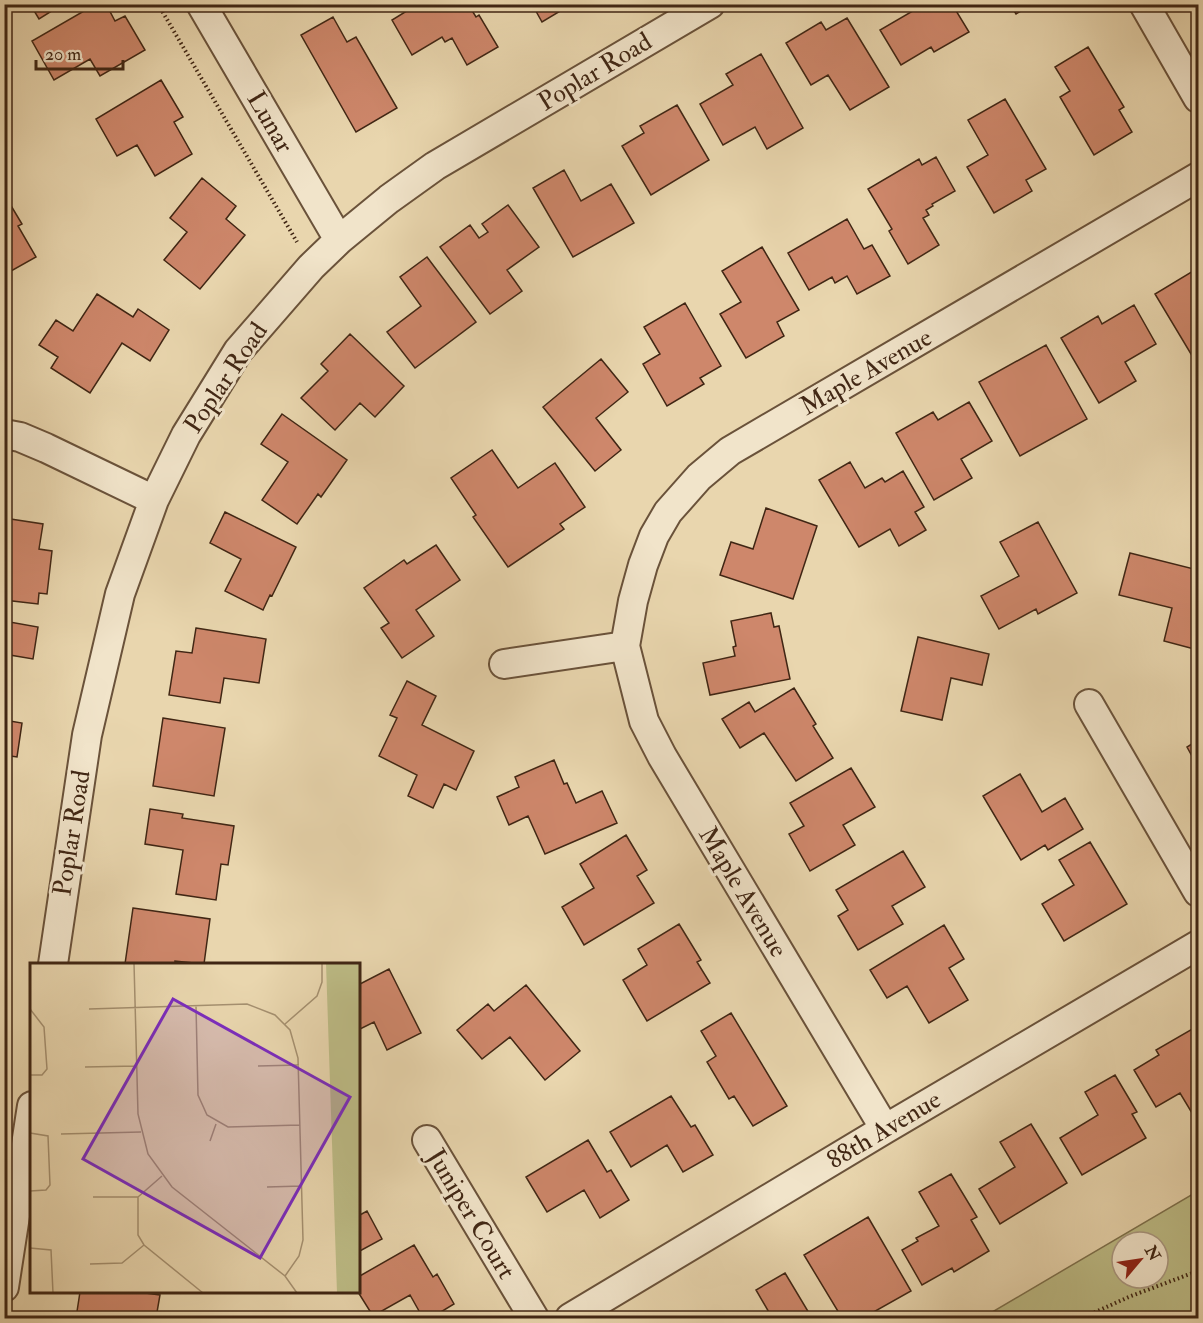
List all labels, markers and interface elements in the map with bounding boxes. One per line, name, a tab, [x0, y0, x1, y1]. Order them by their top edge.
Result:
street label: Poplar Road	[532, 26, 658, 119]
scale bar	[36, 33, 123, 71]
text: 20 m	[45, 43, 81, 66]
street label: Lunar	[240, 85, 301, 159]
street label: Poplar Road	[177, 316, 276, 440]
street label: Maple Avenue	[794, 321, 938, 423]
street label: Poplar Road	[46, 768, 99, 898]
street label: Maple Avenue	[691, 821, 795, 964]
inset map	[30, 963, 360, 1293]
street label: 88th Avenue	[821, 1083, 947, 1176]
street label: Juniper Court	[418, 1142, 522, 1285]
north arrow	[1110, 1230, 1170, 1290]
text: N	[1140, 1241, 1165, 1265]

